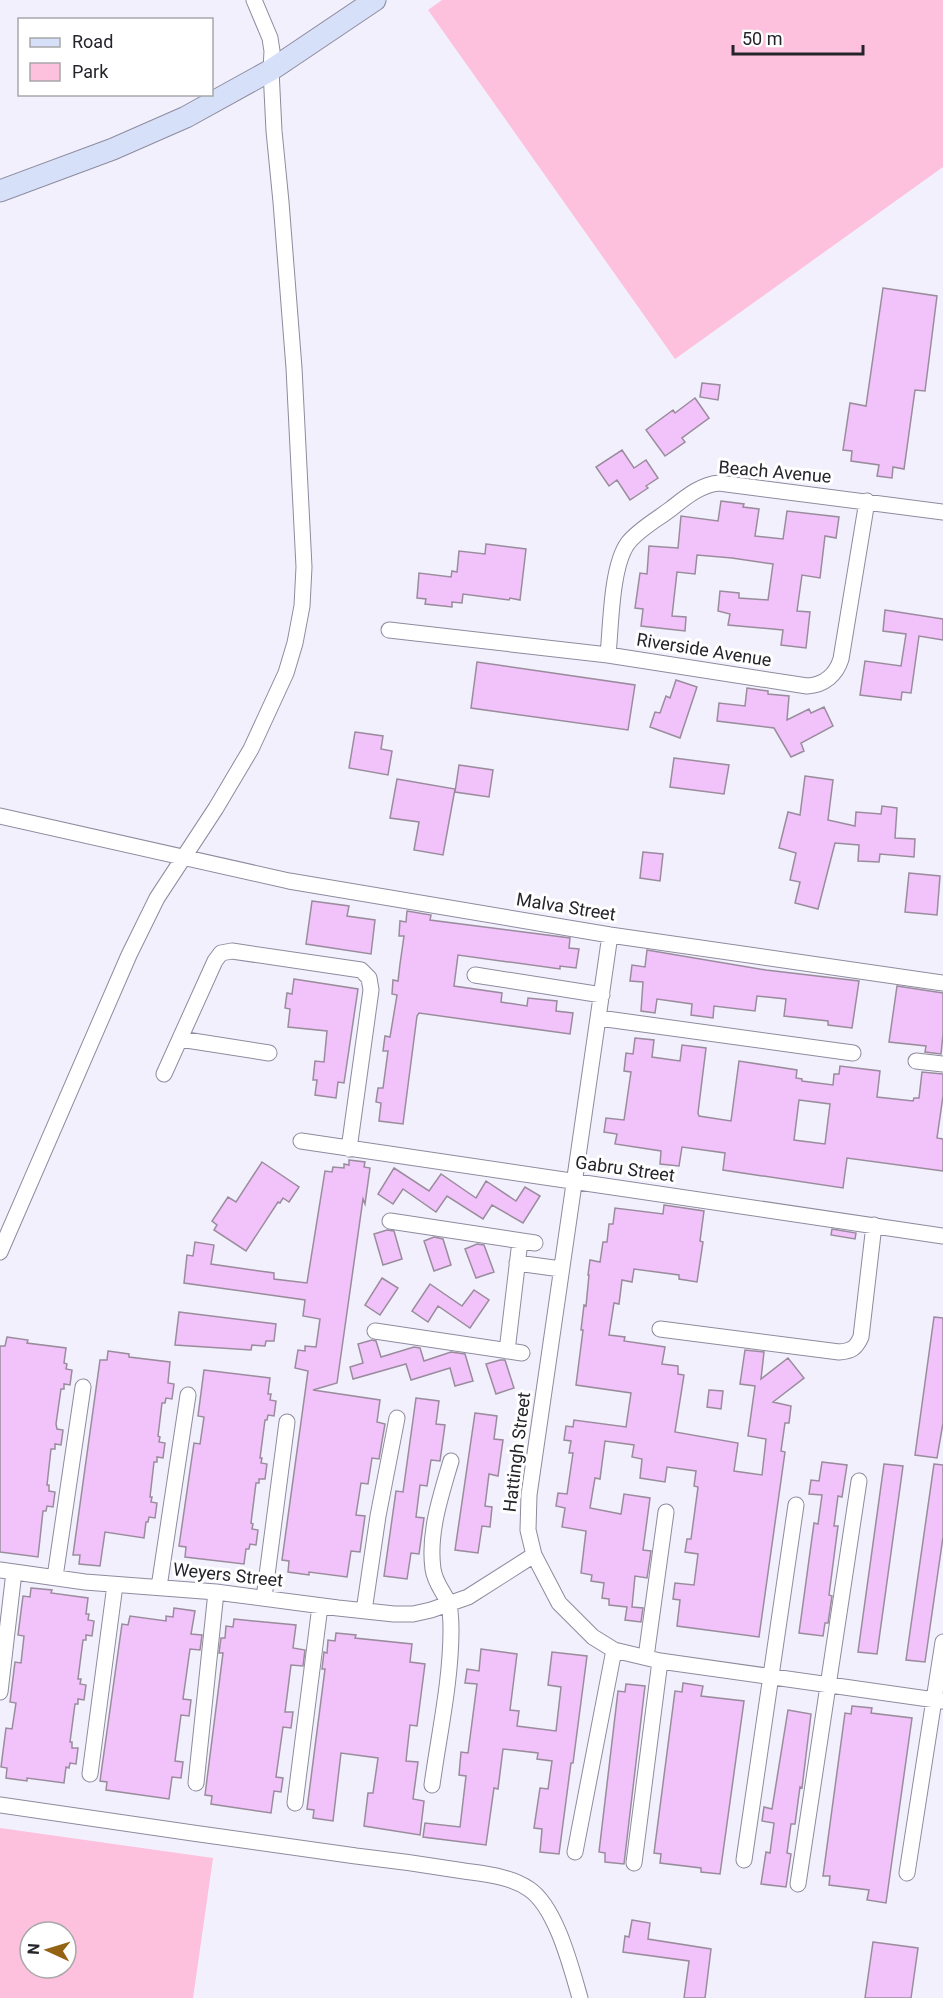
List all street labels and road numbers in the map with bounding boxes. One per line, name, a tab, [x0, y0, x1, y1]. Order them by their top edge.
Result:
street label: Beach Avenue	[718, 456, 832, 487]
street label: Riverside Avenue	[635, 628, 773, 671]
street label: Malva Street	[515, 888, 617, 925]
street label: Gabru Street	[574, 1151, 676, 1186]
street label: Hattingh Street	[499, 1391, 534, 1513]
street label: Weyers Street	[172, 1558, 284, 1591]

